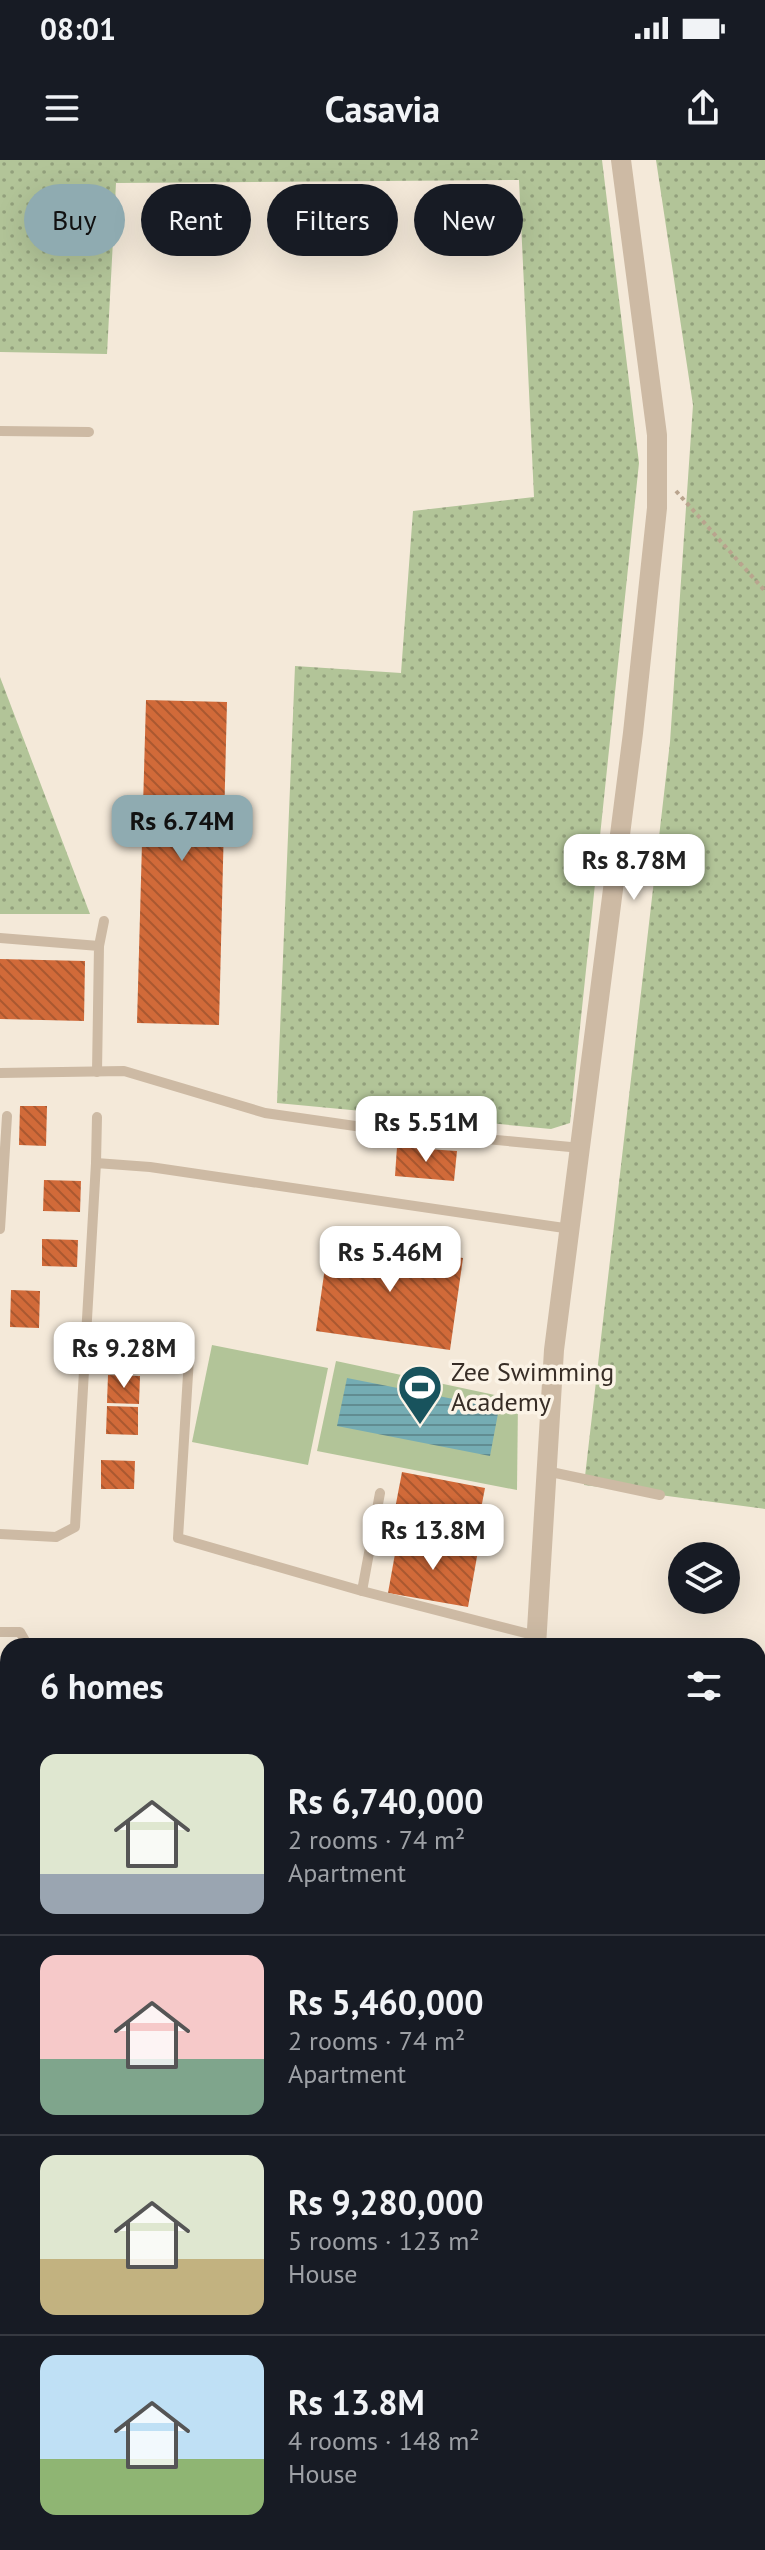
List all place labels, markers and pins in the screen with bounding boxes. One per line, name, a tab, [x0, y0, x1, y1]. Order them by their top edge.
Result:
pin: Rs 6.74M	[99, 795, 265, 863]
pin: Rs 8.78M	[551, 834, 717, 902]
pin: Rs 5.51M	[343, 1096, 509, 1164]
pin: Rs 5.46M	[307, 1226, 473, 1294]
pin: Rs 9.28M	[41, 1322, 207, 1390]
place label: Zee Swimming Academy	[451, 1355, 614, 1418]
sports icon: Zee Swimming Academy	[396, 1363, 444, 1426]
pin: Rs 13.8M	[350, 1504, 516, 1572]

